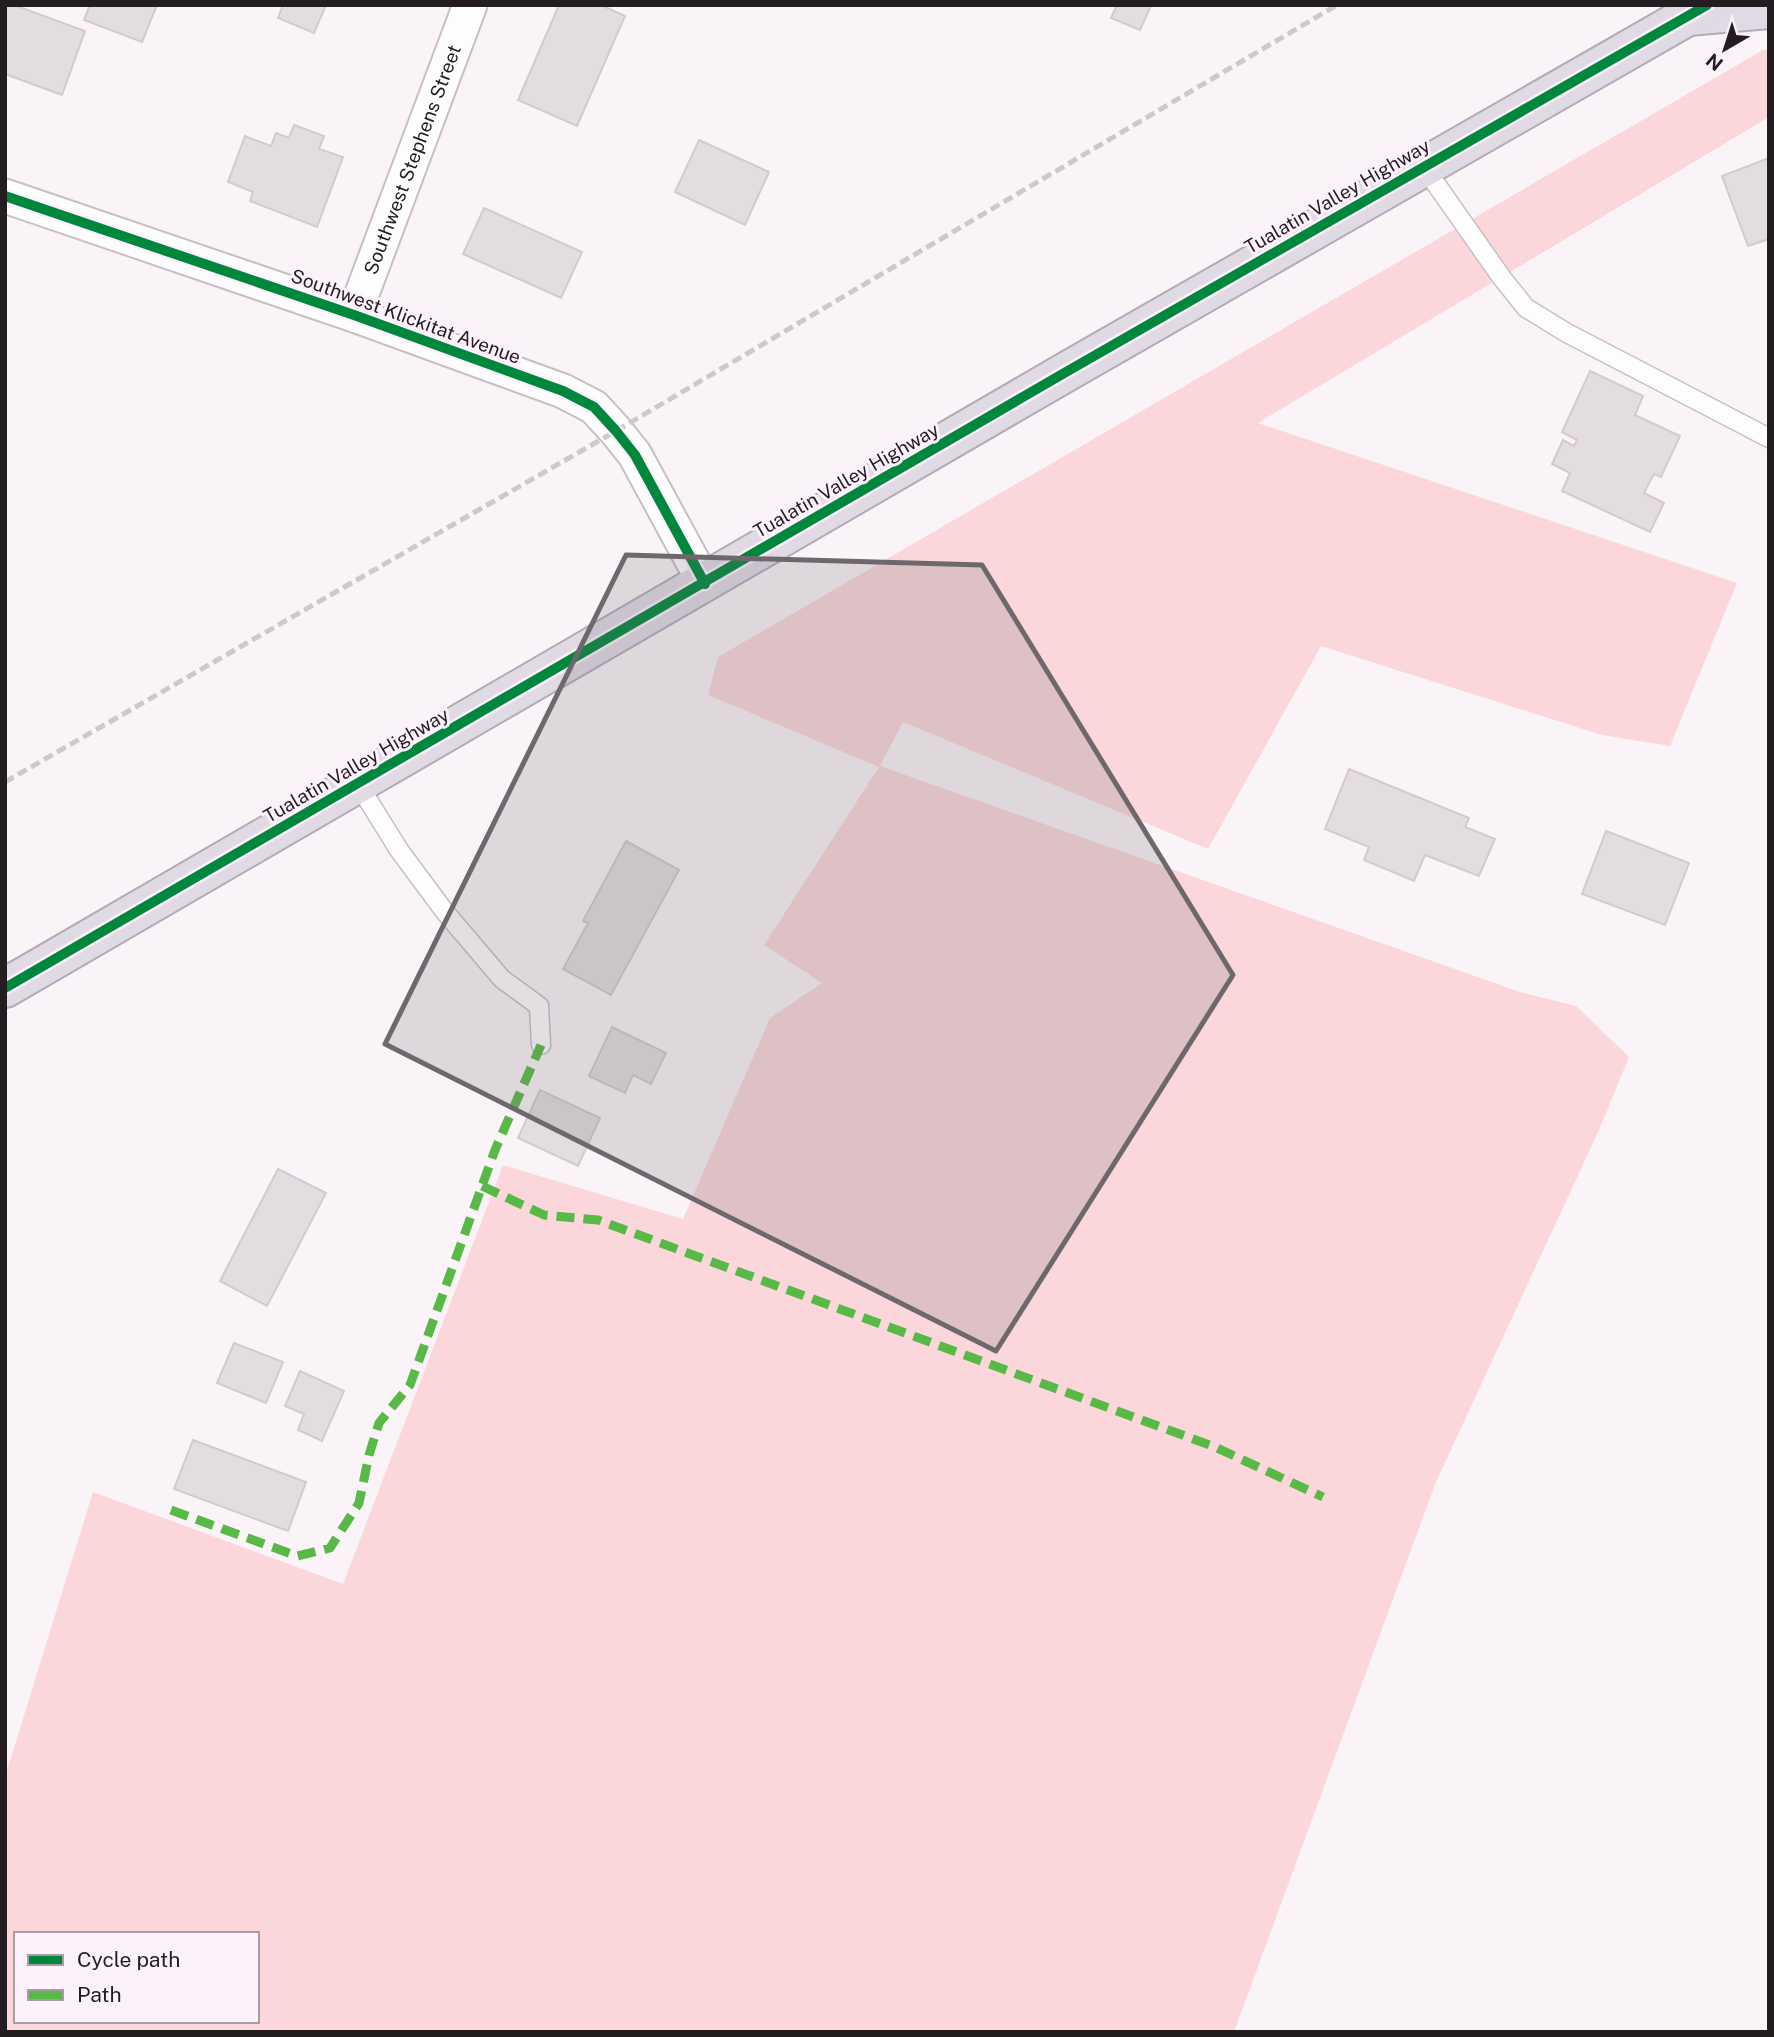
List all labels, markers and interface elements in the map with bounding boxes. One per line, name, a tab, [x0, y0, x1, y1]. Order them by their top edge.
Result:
north arrow	[1690, 14, 1760, 84]
street label: Southwest Stephens Street	[359, 42, 465, 277]
text: N	[1702, 49, 1727, 75]
street label: Tualatin Valley Highway	[1241, 134, 1433, 258]
street label: Southwest Klickitat Avenue	[288, 264, 524, 368]
street label: Tualatin Valley Highway	[750, 418, 942, 542]
street label: Tualatin Valley Highway	[260, 703, 452, 827]
legend	[14, 1932, 259, 2023]
text: Cycle path	[77, 1947, 180, 1972]
text: Path	[77, 1982, 122, 2007]

